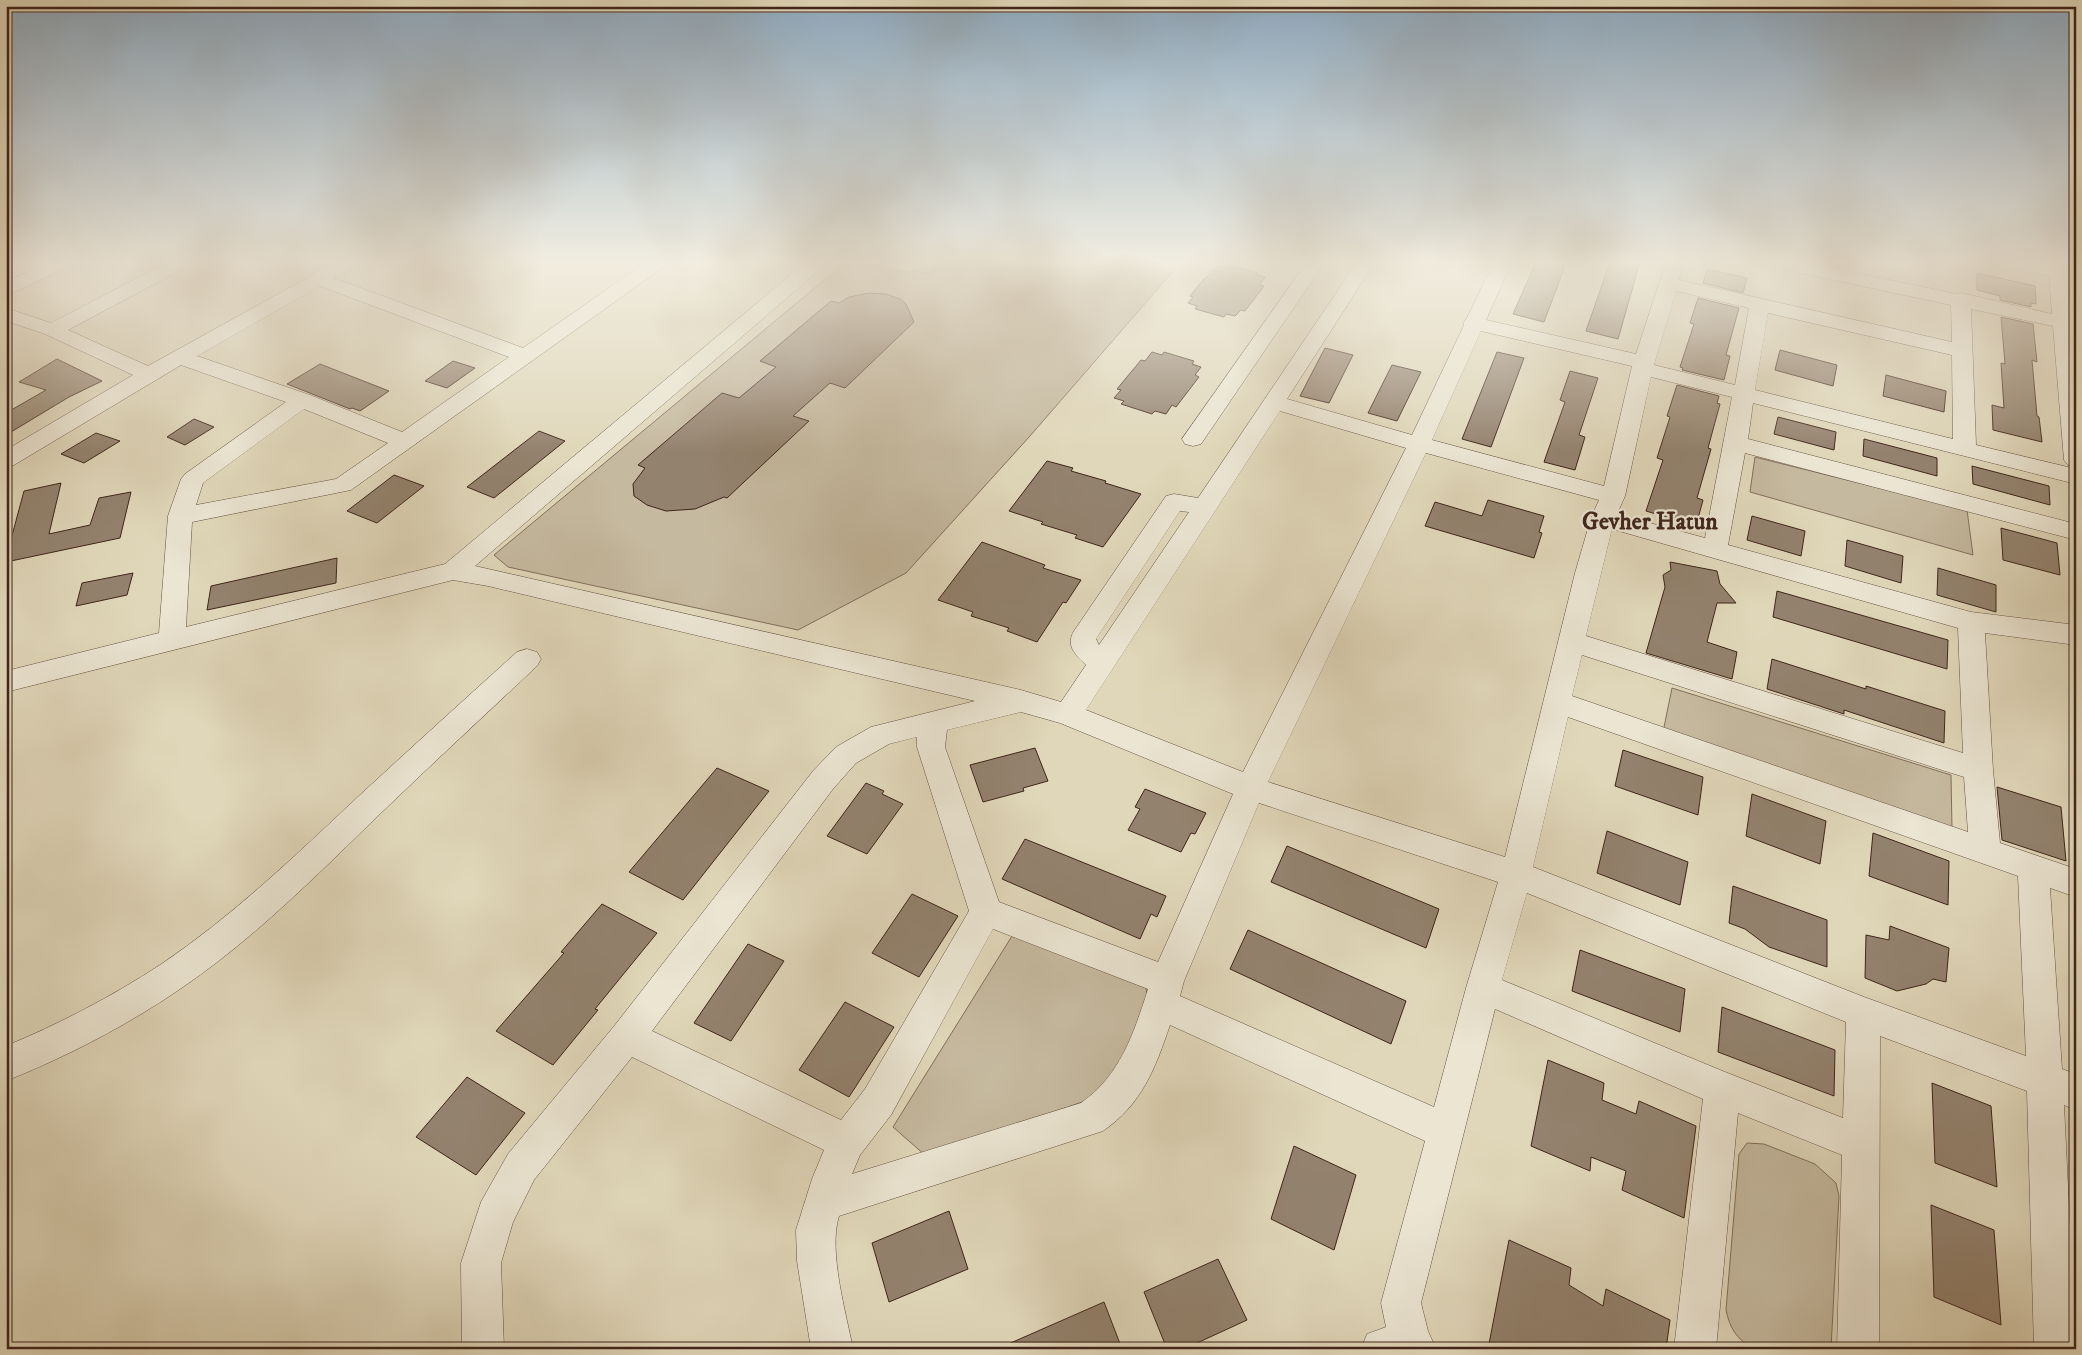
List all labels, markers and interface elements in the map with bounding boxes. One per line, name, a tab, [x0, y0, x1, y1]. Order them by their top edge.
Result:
district label: Gevher Hatun	[1582, 507, 1718, 537]

